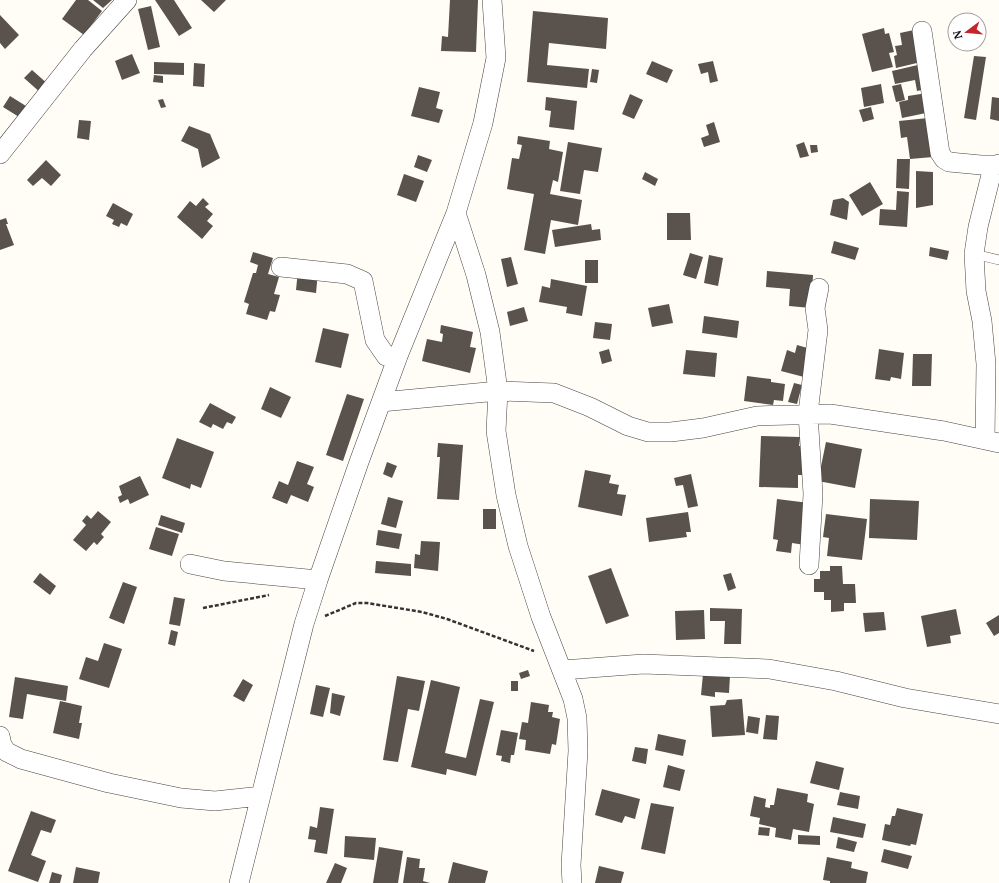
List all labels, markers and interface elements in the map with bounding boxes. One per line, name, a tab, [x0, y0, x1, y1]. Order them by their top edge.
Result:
north arrow	[947, 12, 987, 52]
text: N	[949, 28, 965, 41]

